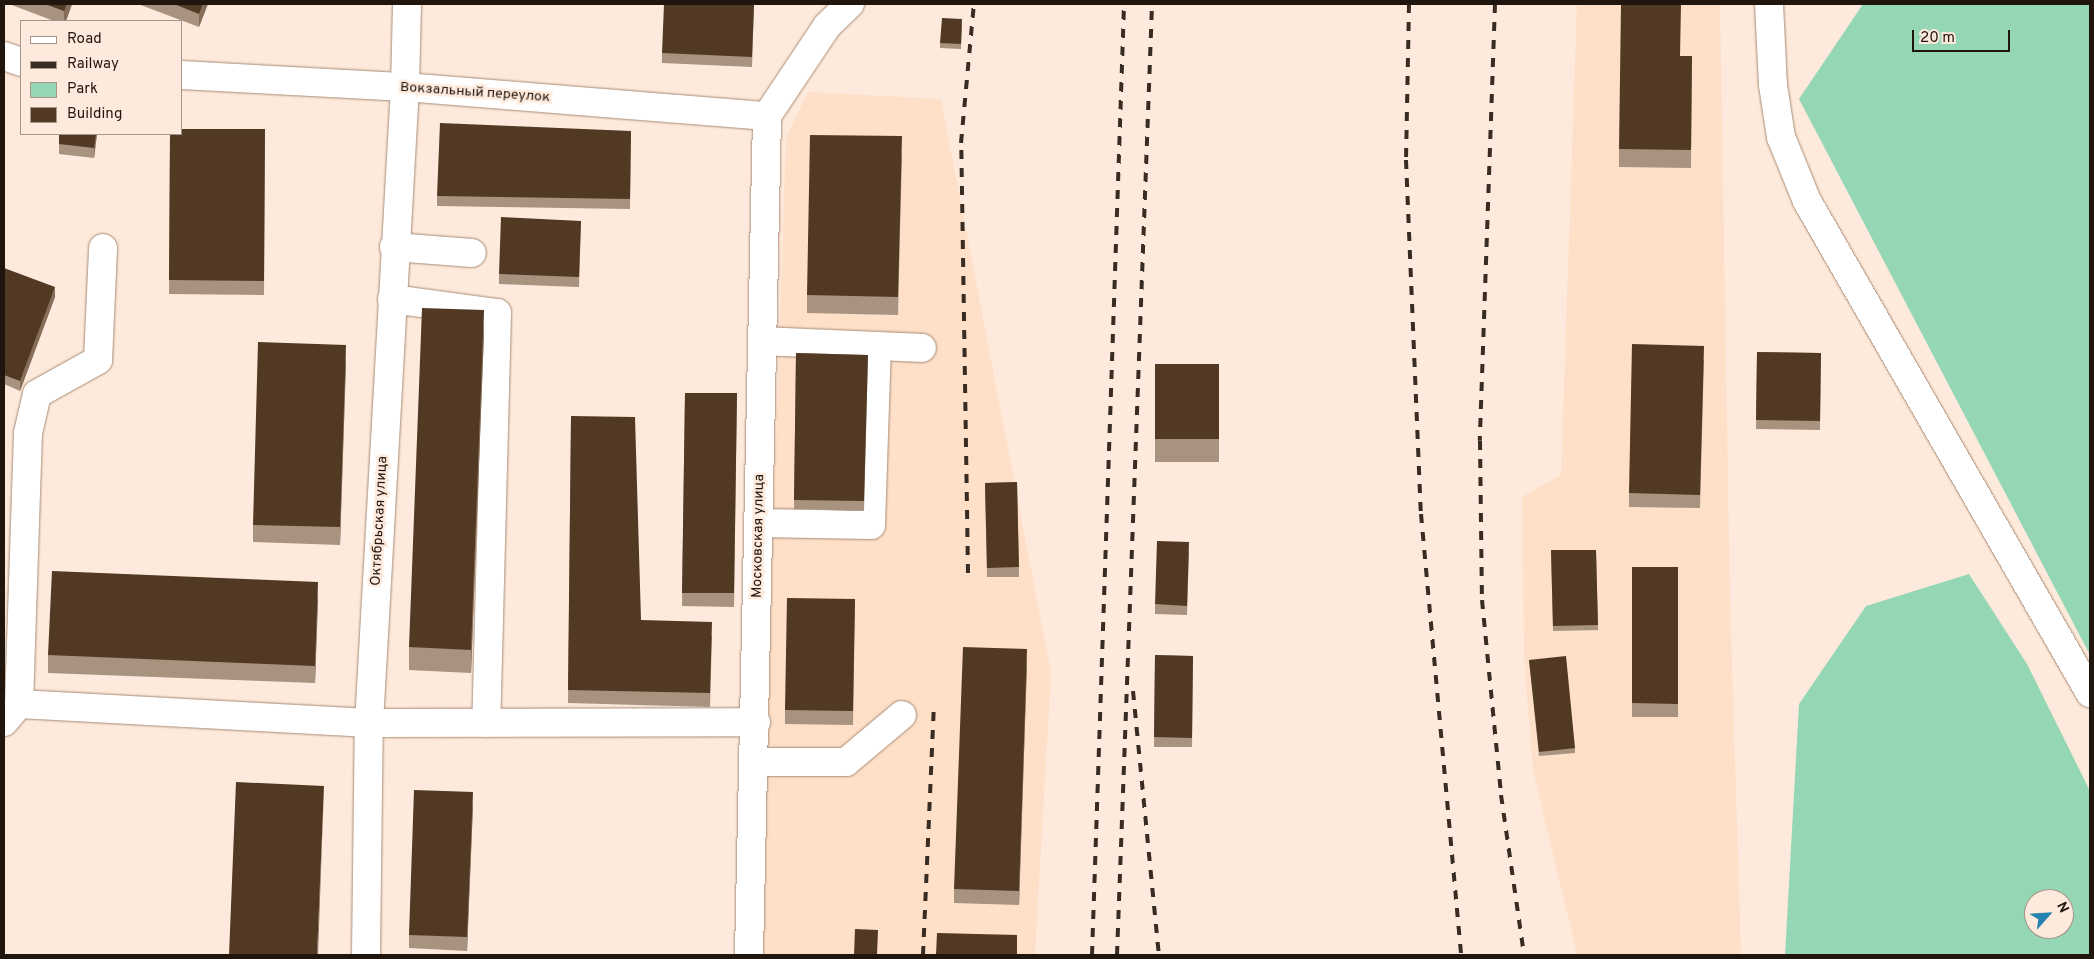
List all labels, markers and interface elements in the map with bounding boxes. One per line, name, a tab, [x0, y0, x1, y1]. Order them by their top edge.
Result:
legend	[20, 20, 182, 135]
scale bar	[1914, 20, 2012, 52]
text: 20 m	[1920, 29, 1955, 48]
text: Road	[67, 30, 102, 49]
text: Railway	[67, 55, 119, 74]
street label: Вокзальный переулок	[399, 79, 551, 107]
text: Park	[67, 80, 98, 99]
text: Building	[67, 105, 122, 124]
street label: Октябрьская улица	[368, 456, 392, 586]
street label: Московская улица	[750, 474, 768, 598]
north arrow	[2024, 889, 2074, 939]
text: N	[2052, 899, 2072, 916]

